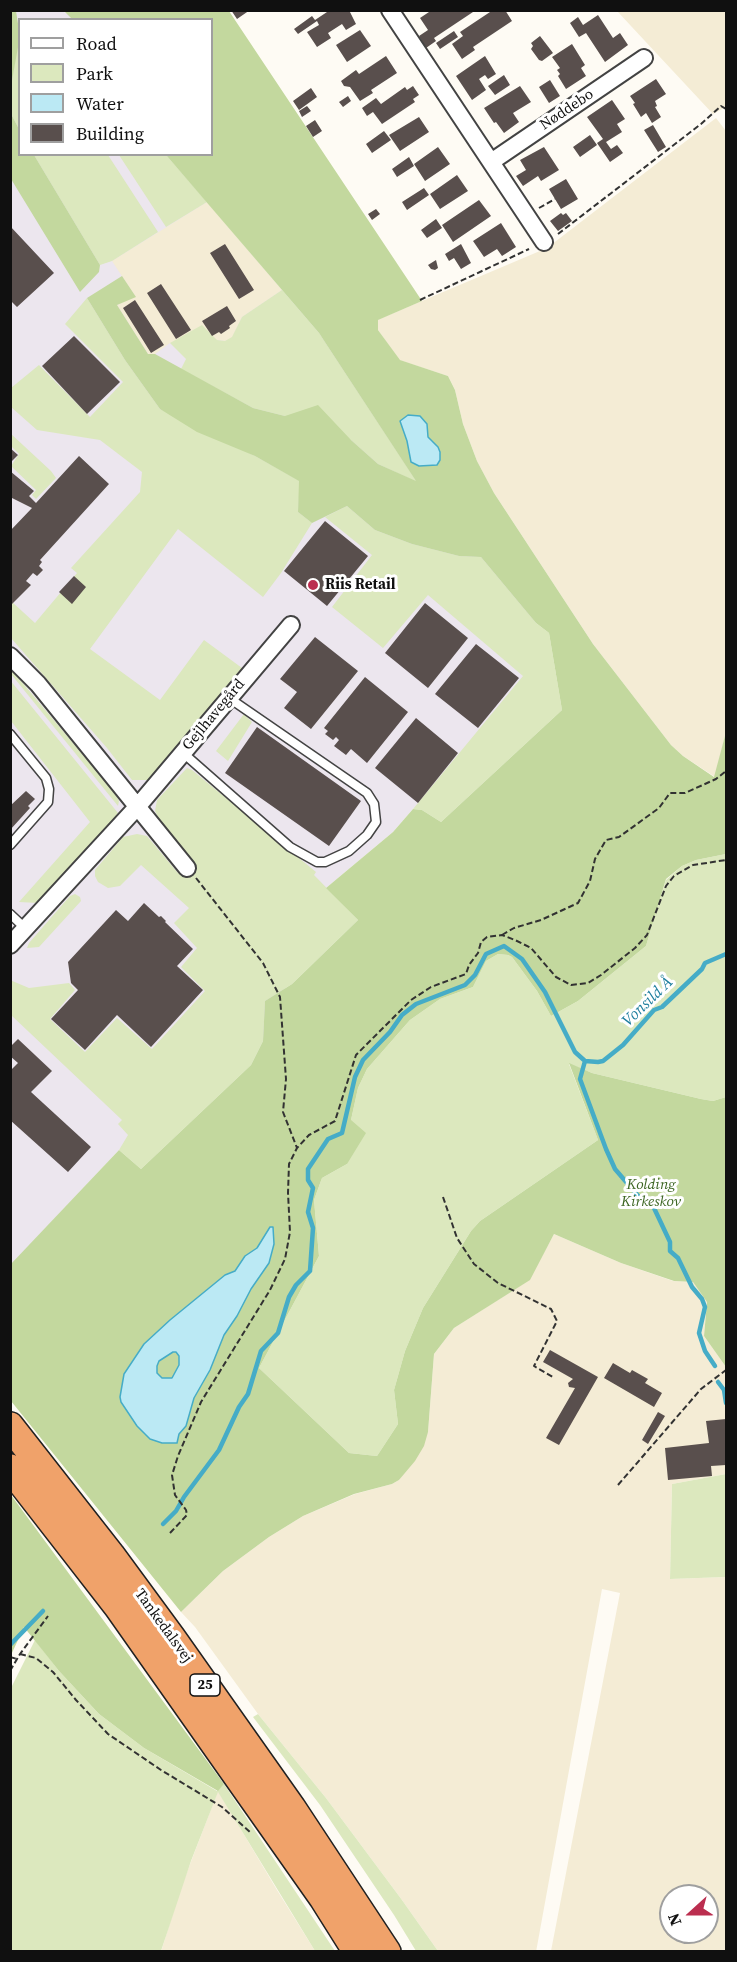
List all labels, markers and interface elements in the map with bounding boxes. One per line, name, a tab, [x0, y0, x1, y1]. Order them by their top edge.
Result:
legend	[18, 18, 213, 156]
text: Road	[76, 31, 117, 56]
text: Park	[76, 61, 113, 86]
street label: Nøddebo	[537, 86, 597, 134]
text: Water	[76, 91, 124, 116]
text: Building	[76, 121, 144, 146]
place label: Riis Retail	[325, 576, 395, 594]
marker: Riis Retail	[306, 578, 320, 592]
street label: Gejlhavegård	[179, 676, 249, 754]
water label: Vonsild Å	[618, 973, 678, 1031]
park label: Kolding Kirkeskov	[621, 1176, 681, 1211]
street label: Tankedalsvej	[130, 1586, 196, 1666]
road number: 25	[190, 1674, 220, 1696]
north arrow	[659, 1884, 719, 1944]
text: N	[662, 1910, 686, 1929]

